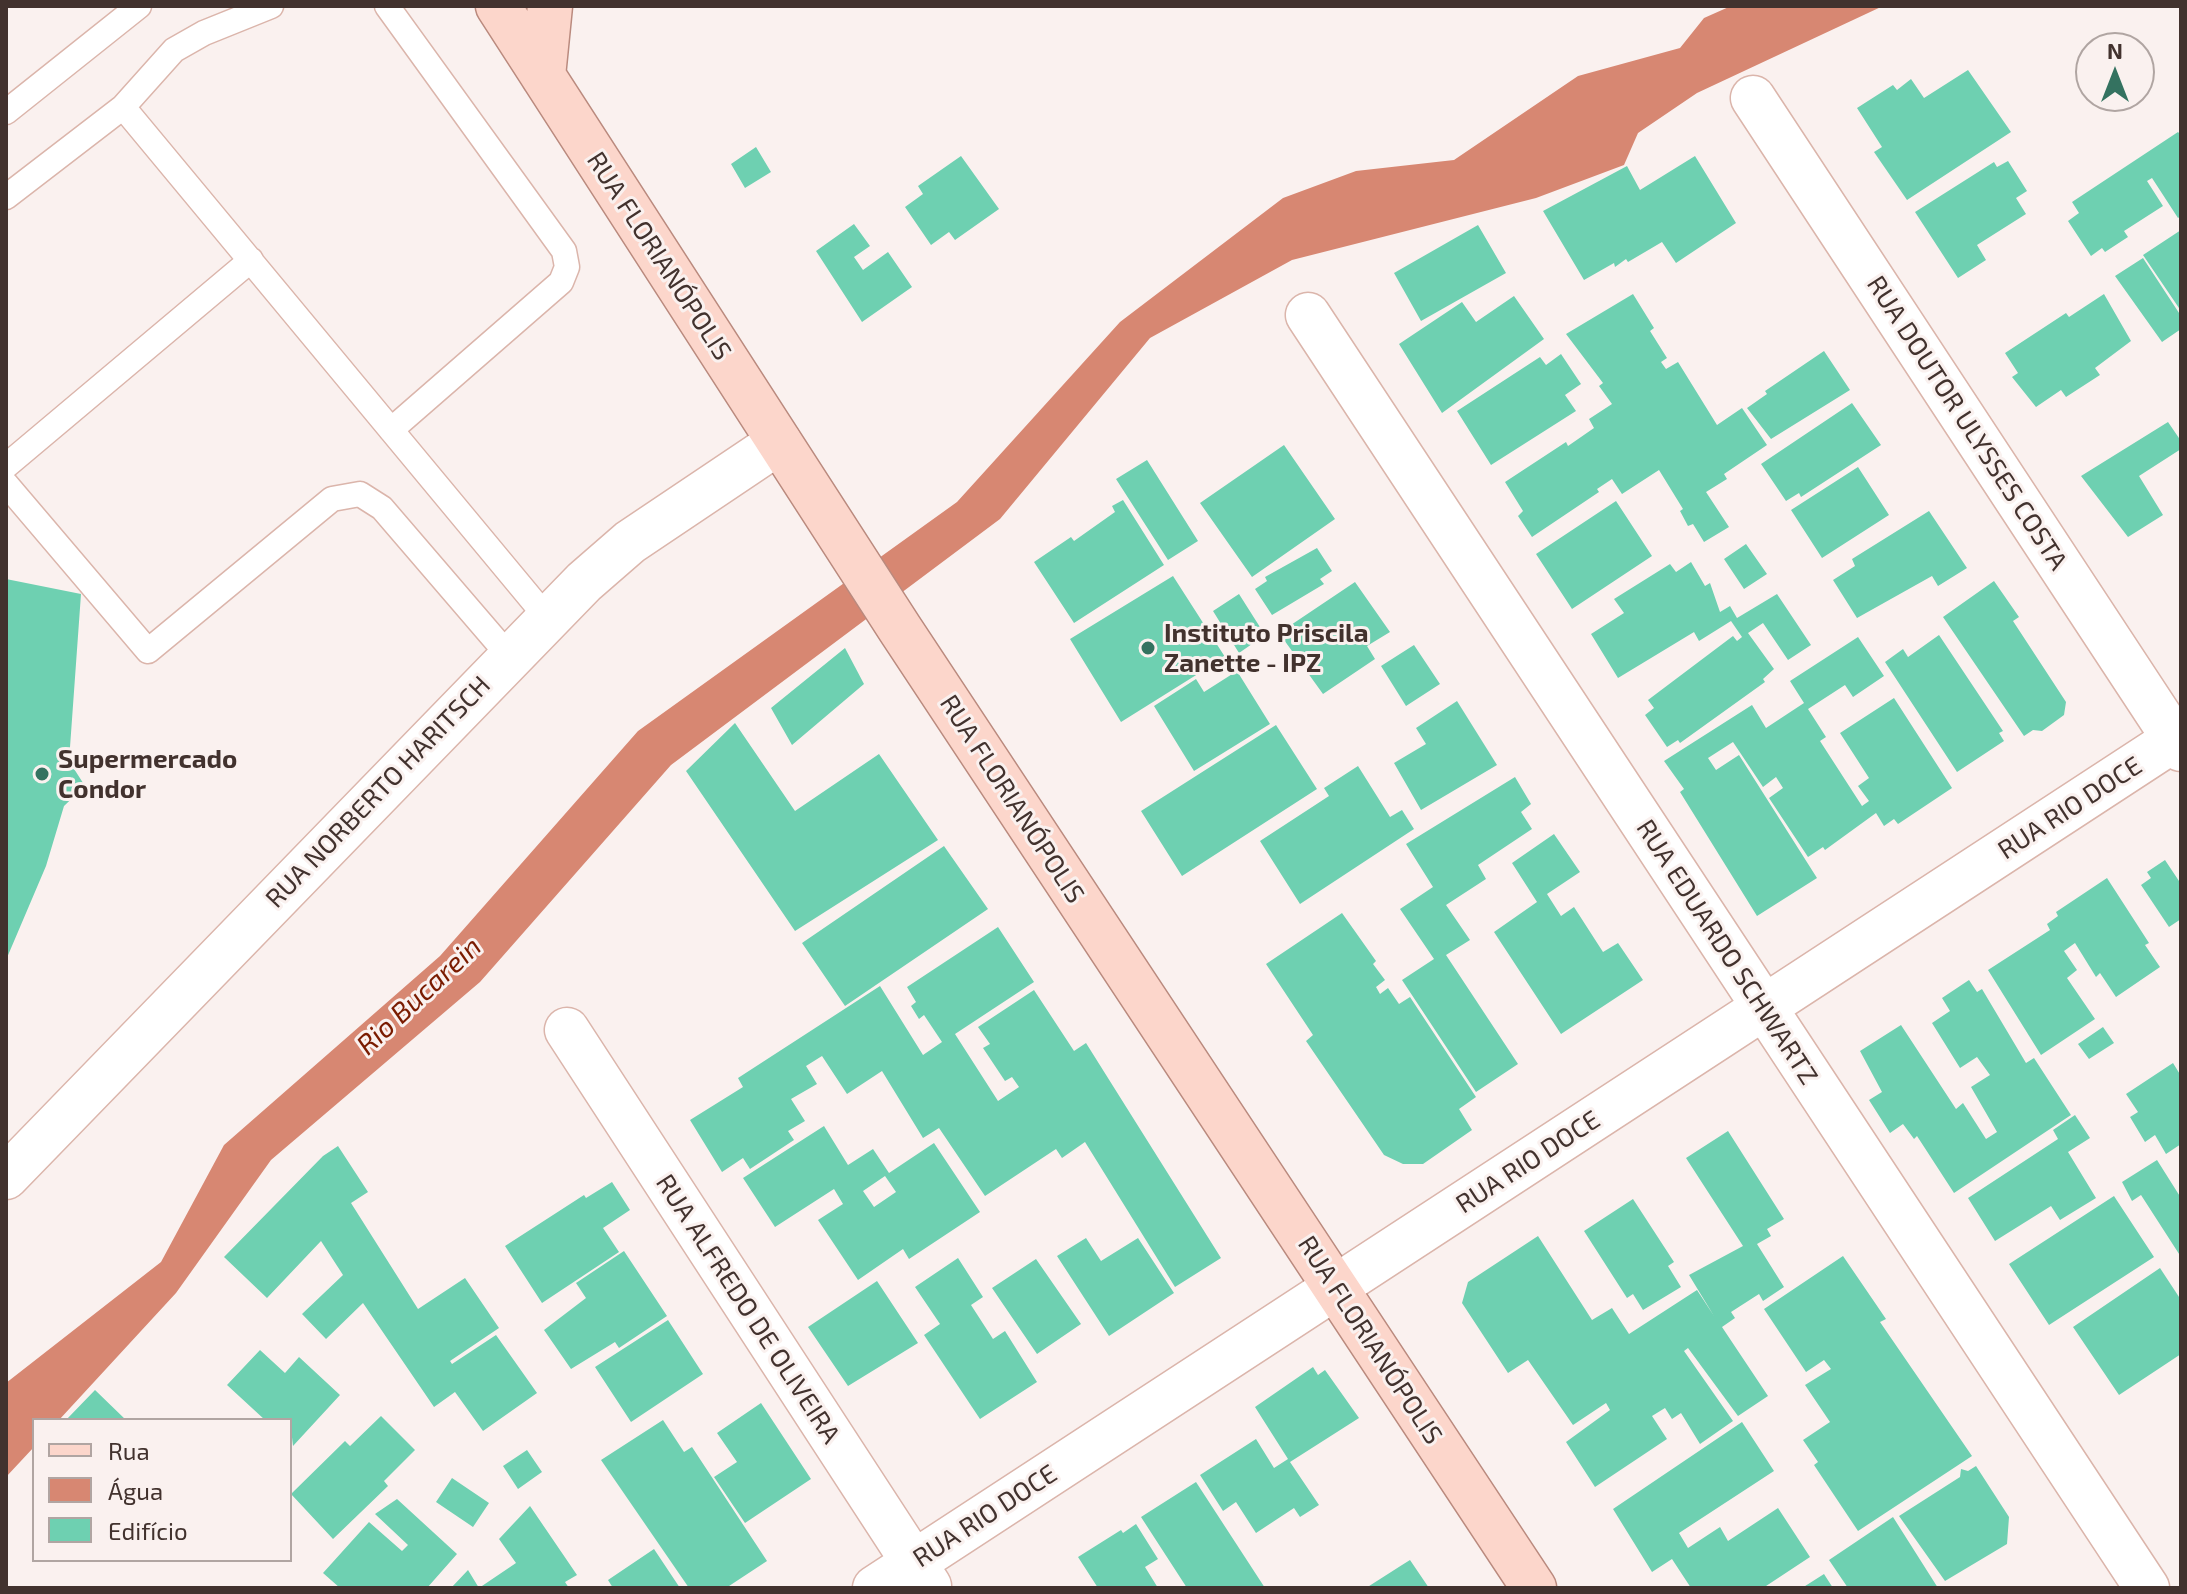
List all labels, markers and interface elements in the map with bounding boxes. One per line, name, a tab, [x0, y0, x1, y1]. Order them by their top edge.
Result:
north arrow	[2075, 32, 2155, 112]
text: N	[2107, 37, 2123, 63]
street label: RUA FLORIANÓPOLIS	[580, 146, 738, 366]
street label: RUA DOUTOR ULYSSES COSTA	[1860, 270, 2074, 576]
place label: Instituto Priscila Zanette - IPZ	[1164, 617, 1368, 678]
marker: Instituto Priscila Zanette - IPZ	[1139, 639, 1157, 657]
street label: RUA NORBERTO HARITSCH	[259, 670, 497, 914]
street label: RUA FLORIANÓPOLIS	[933, 689, 1091, 909]
place label: Supermercado Condor	[58, 743, 237, 804]
street label: RUA RIO DOCE	[1992, 750, 2148, 866]
marker: Supermercado Condor	[33, 765, 51, 783]
street label: RUA EDUARDO SCHWARTZ	[1630, 814, 1824, 1090]
water label: Rio Bucarein	[350, 930, 488, 1062]
street label: RUA RIO DOCE	[1450, 1104, 1606, 1220]
street label: RUA ALFREDO DE OLIVEIRA	[649, 1169, 847, 1449]
street label: RUA FLORIANÓPOLIS	[1291, 1230, 1449, 1450]
legend	[32, 1418, 292, 1562]
text: Rua	[108, 1436, 150, 1465]
street label: RUA RIO DOCE	[907, 1458, 1063, 1574]
text: Água	[108, 1476, 163, 1505]
text: Edifício	[108, 1516, 188, 1545]

